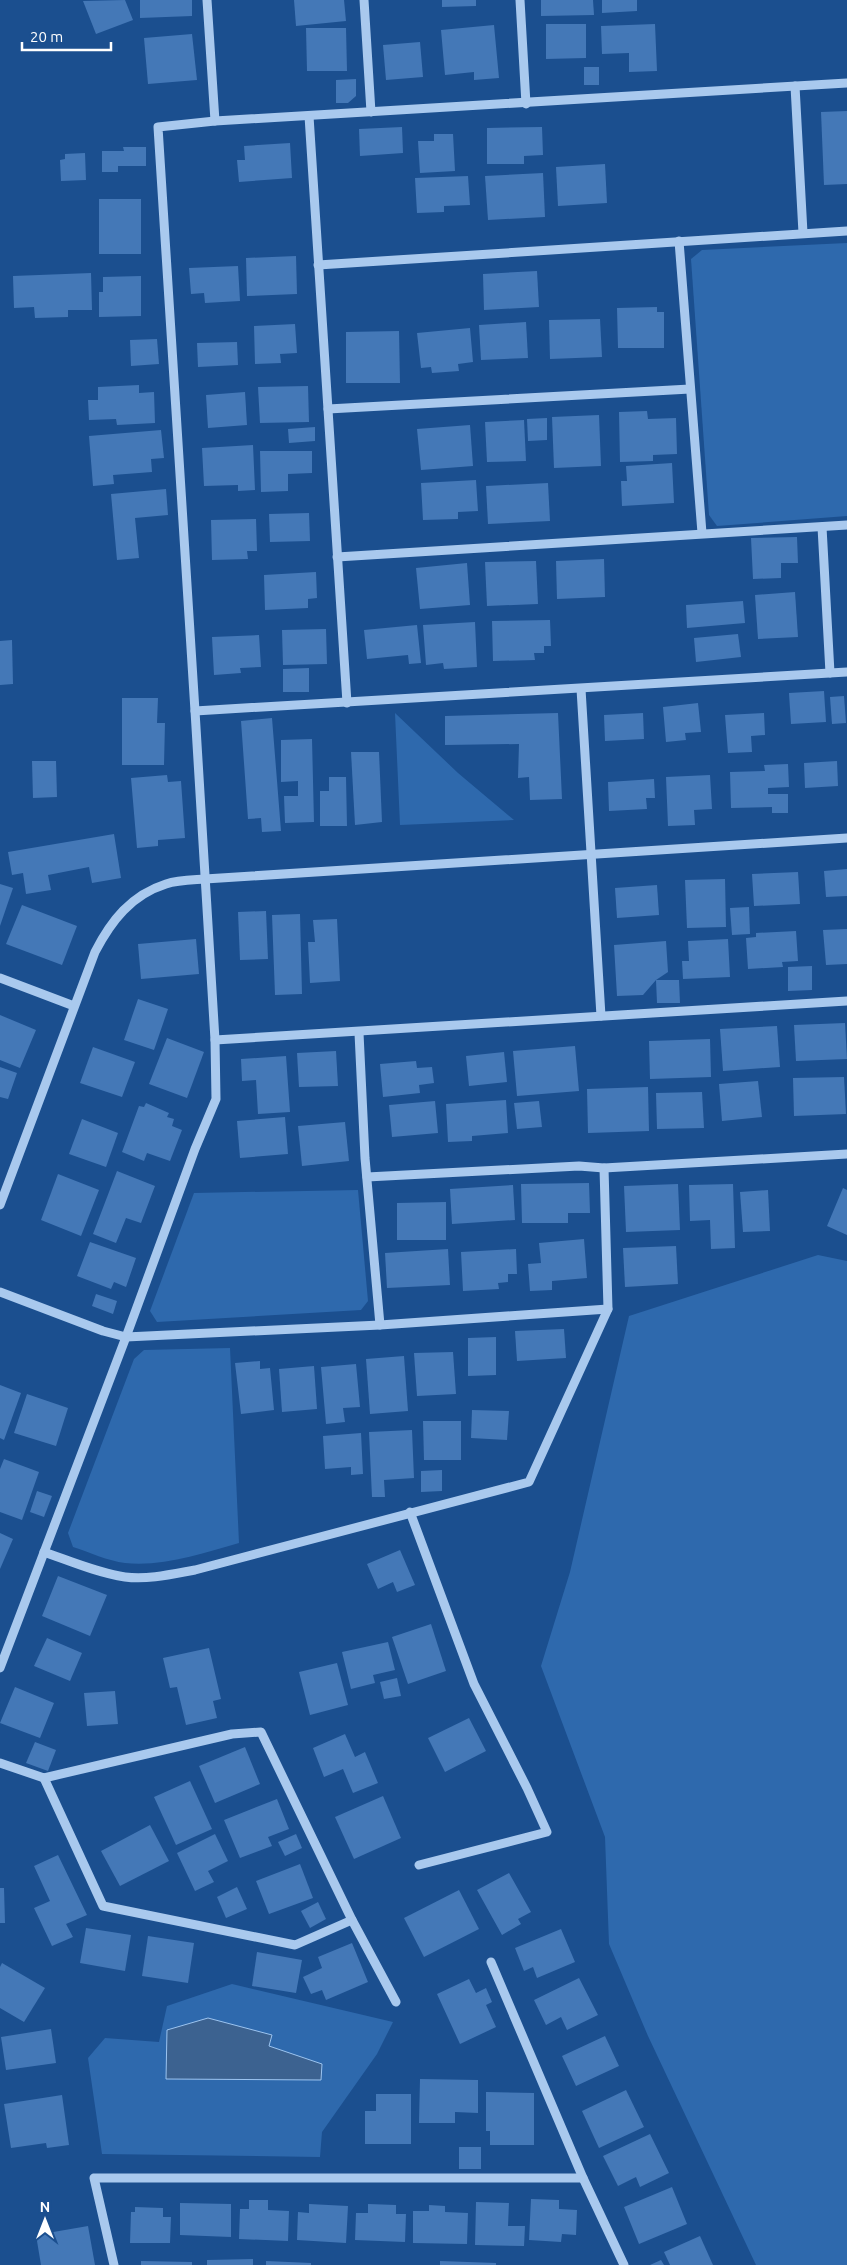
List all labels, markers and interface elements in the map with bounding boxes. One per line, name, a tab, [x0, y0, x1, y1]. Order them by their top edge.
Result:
scale bar	[22, 20, 111, 52]
text: 20 m	[30, 28, 63, 45]
north arrow	[20, 2195, 70, 2245]
text: N	[40, 2199, 50, 2215]

